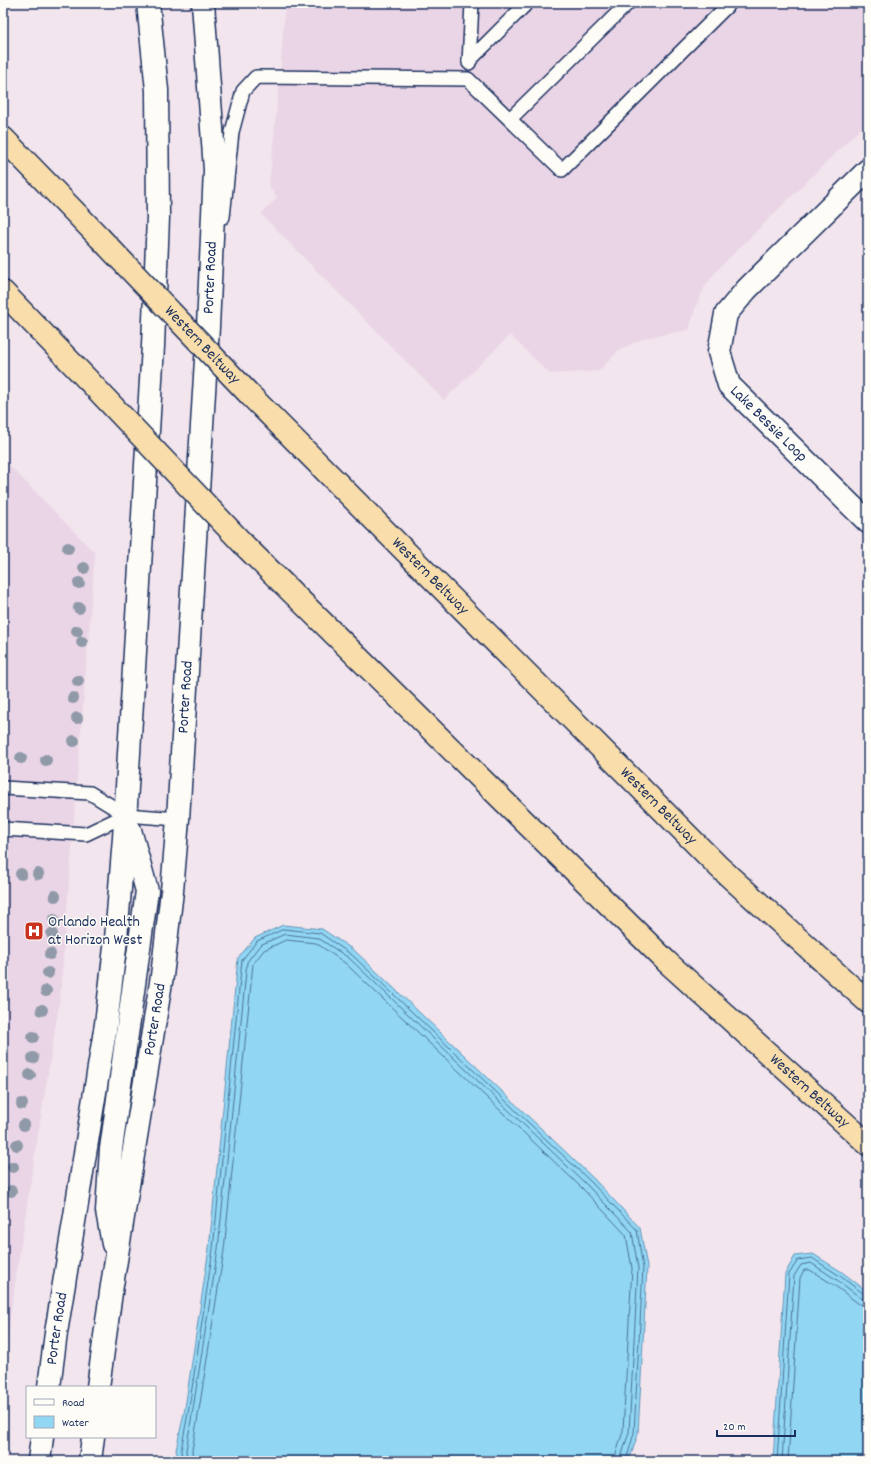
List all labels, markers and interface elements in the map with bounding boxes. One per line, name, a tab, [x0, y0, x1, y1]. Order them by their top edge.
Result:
street label: Porter Road	[197, 241, 223, 315]
street label: Western Beltway	[159, 300, 246, 390]
street label: Lake Bessie Loop	[724, 380, 813, 468]
street label: Western Beltway	[386, 532, 474, 621]
street label: Porter Road	[172, 660, 199, 734]
street label: Western Beltway	[614, 762, 703, 851]
place label: Orlando Health at Horizon West	[48, 911, 142, 952]
hospital icon: Orlando Health at Horizon West	[23, 920, 45, 942]
street label: Porter Road	[138, 982, 172, 1057]
street label: Western Beltway	[764, 1048, 855, 1134]
street label: Porter Road	[40, 1291, 74, 1366]
legend	[26, 1386, 156, 1438]
text: Road	[62, 1395, 84, 1412]
scale bar	[717, 1412, 795, 1438]
text: Water	[62, 1415, 89, 1432]
text: 20 m	[723, 1419, 746, 1436]

